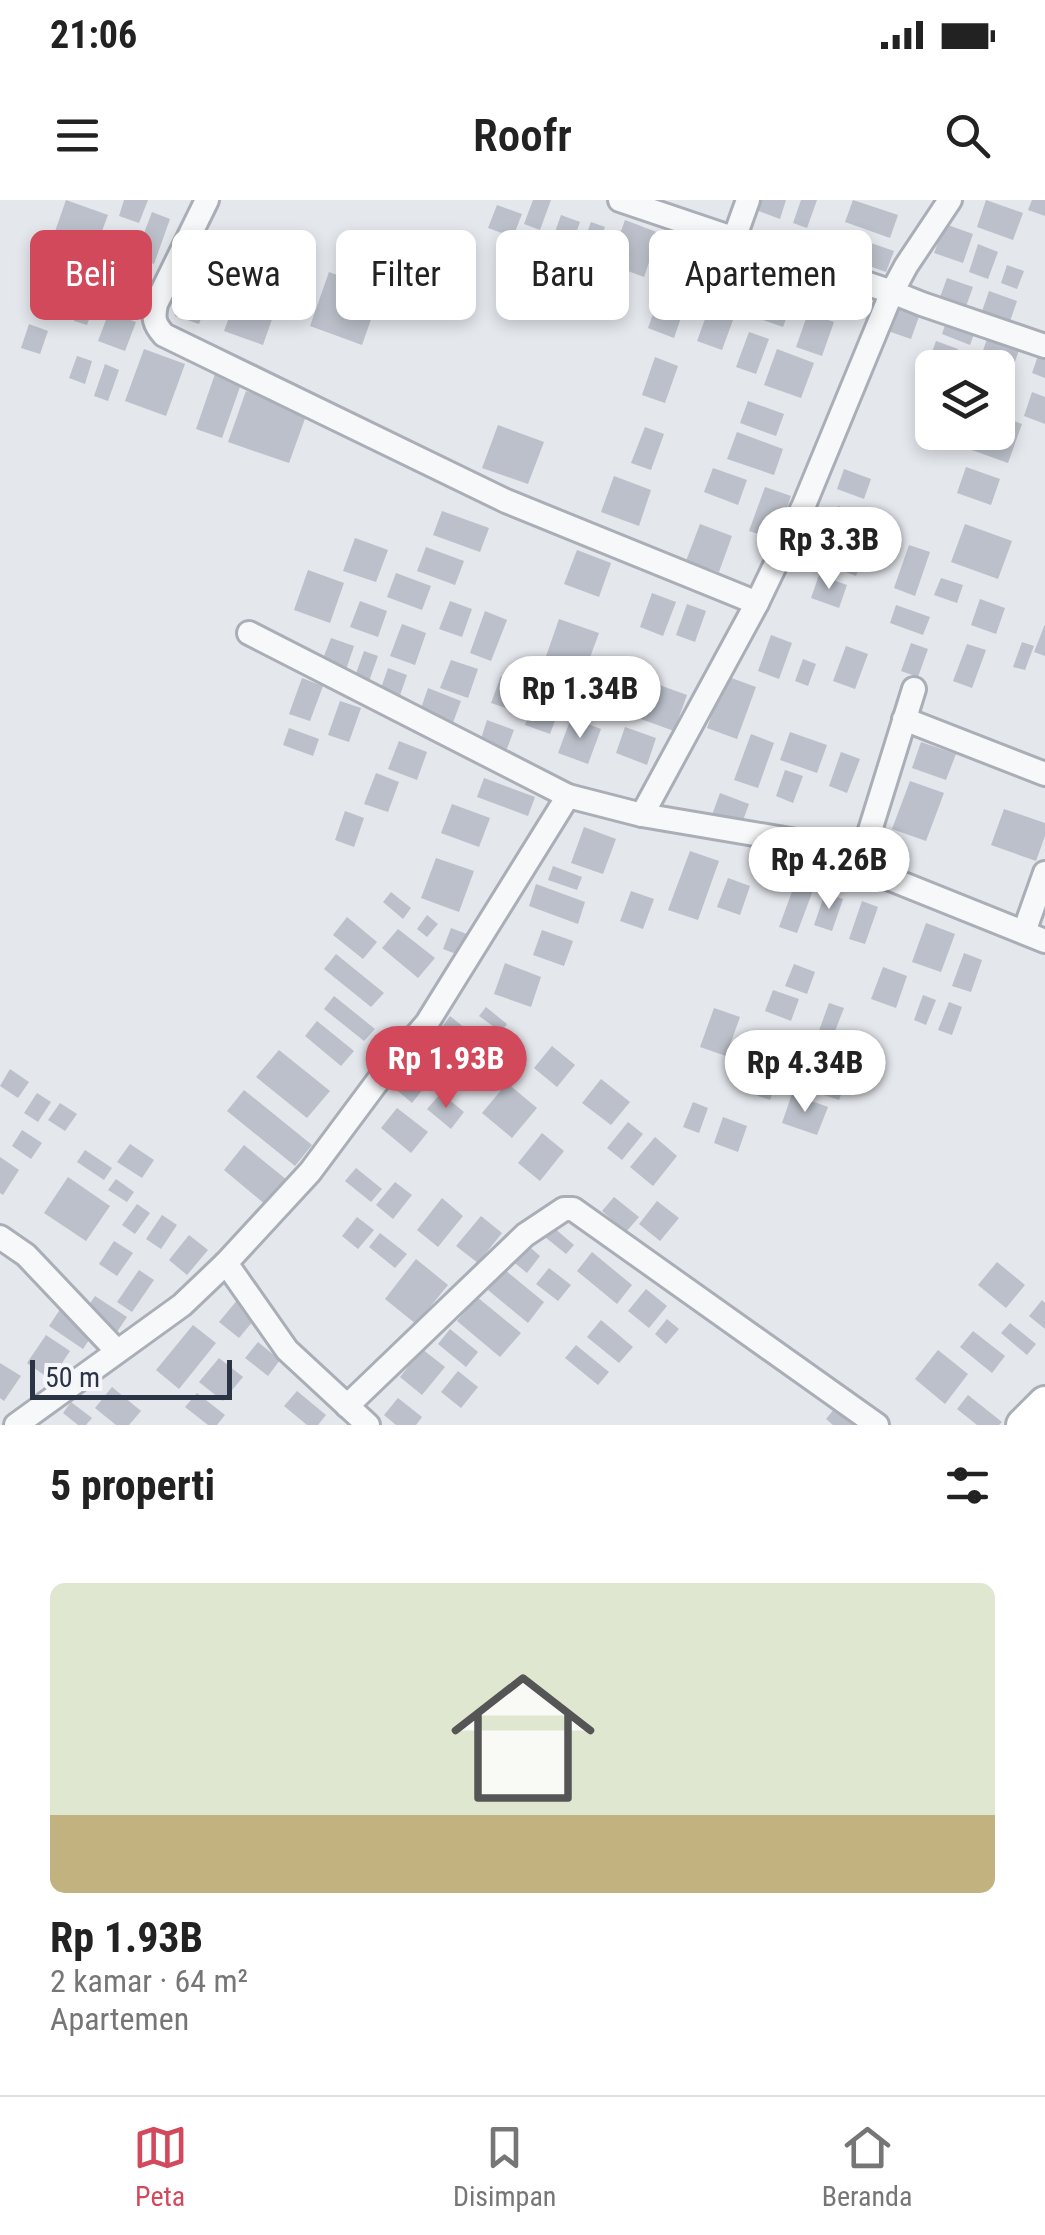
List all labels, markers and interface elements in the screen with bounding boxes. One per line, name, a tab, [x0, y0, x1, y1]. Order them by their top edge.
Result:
text: 21:06	[50, 13, 137, 57]
icon: menu	[50, 108, 105, 163]
icon: search	[940, 108, 995, 163]
text: Roofr	[473, 109, 572, 162]
chip: Beli	[30, 230, 152, 320]
chip: Sewa	[172, 230, 316, 320]
chip: Filter	[336, 230, 476, 320]
chip: Baru	[496, 230, 629, 320]
chip: Apartemen	[649, 230, 872, 320]
map controls	[915, 350, 1015, 450]
button: layers	[915, 350, 1015, 450]
pin: Rp 3.3B	[737, 507, 921, 592]
text: Rp 3.3B	[779, 520, 879, 558]
pin: Rp 1.34B	[477, 656, 683, 741]
text: Rp 1.34B	[522, 669, 638, 707]
pin: Rp 4.26B	[726, 827, 932, 912]
text: Rp 4.26B	[771, 840, 887, 878]
pin: Rp 1.93B	[343, 1026, 549, 1111]
pin: Rp 4.34B	[702, 1030, 908, 1115]
text: Rp 1.93B	[388, 1039, 504, 1077]
text: Rp 4.34B	[747, 1043, 863, 1081]
scale bar	[30, 1355, 232, 1400]
text: 50 m	[45, 1361, 100, 1394]
icon: filters	[940, 1458, 995, 1513]
text: 5 properti	[50, 1461, 215, 1510]
icon: home	[433, 1648, 613, 1828]
text: Rp 1.93B	[50, 1913, 203, 1962]
text: 2 kamar · 64 m²	[50, 1962, 248, 2000]
text: Apartemen	[50, 2000, 189, 2038]
tab: Peta	[133, 2120, 188, 2213]
tab: Disimpan	[453, 2120, 556, 2213]
tab: Beranda	[822, 2120, 912, 2213]

